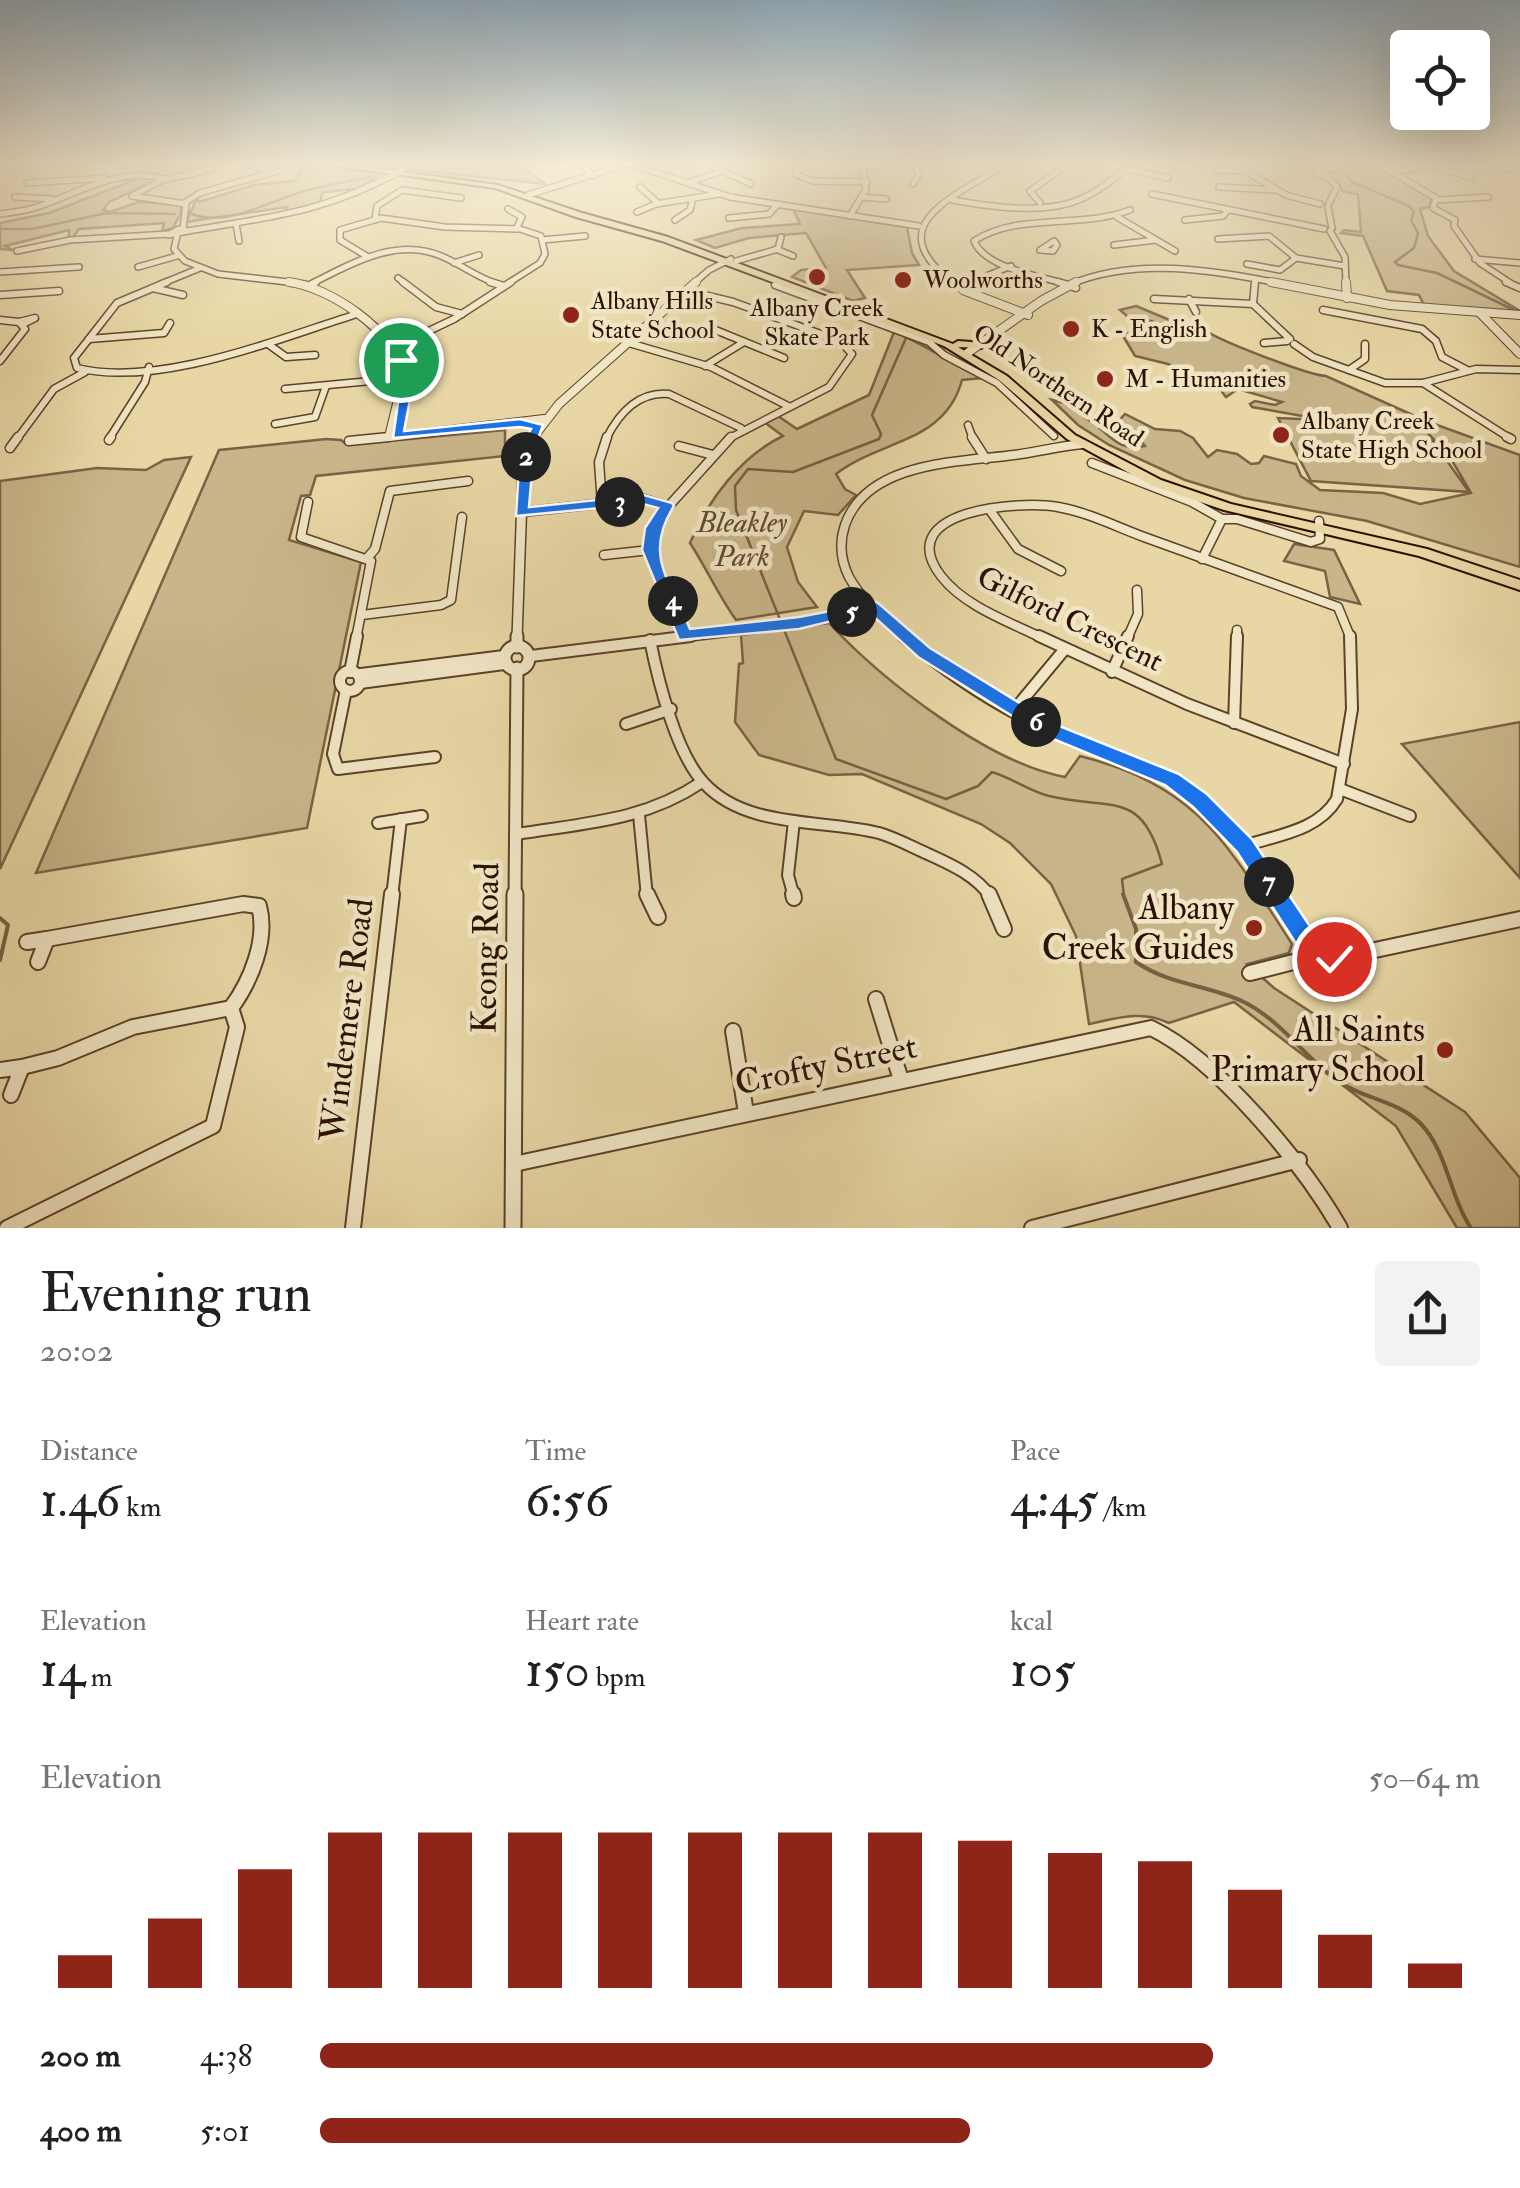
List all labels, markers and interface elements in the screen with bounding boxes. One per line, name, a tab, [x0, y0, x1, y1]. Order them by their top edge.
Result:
map controls	[1390, 30, 1490, 130]
button: locate	[1390, 30, 1490, 130]
place label: Woolworths	[922, 265, 1043, 296]
marker: Albany Creek Skate Park	[806, 266, 828, 288]
marker: Woolworths	[892, 269, 914, 291]
place label: Albany Hills State School	[590, 286, 715, 346]
place label: Albany Creek Skate Park	[749, 293, 884, 353]
marker: Albany Hills State School	[560, 304, 582, 326]
place label: K - English	[1091, 314, 1207, 345]
pin	[359, 318, 444, 403]
street label: Old Northern Road	[967, 318, 1149, 454]
marker: K - English	[1060, 318, 1082, 340]
icon: arrive	[374, 333, 429, 388]
place label: M - Humanities	[1125, 364, 1286, 395]
marker: M - Humanities	[1094, 368, 1116, 390]
place label: Albany Creek State High School	[1300, 406, 1483, 466]
marker: Albany Creek State High School	[1270, 424, 1292, 446]
pin: 2	[501, 432, 551, 482]
text: 2	[519, 439, 533, 474]
pin: 3	[595, 477, 645, 527]
text: 3	[615, 484, 625, 519]
park label: Bleakley Park	[695, 504, 788, 575]
street label: Gilford Crescent	[971, 558, 1169, 680]
pin: 4	[648, 576, 698, 626]
text: 4	[665, 583, 681, 618]
pin: 5	[827, 587, 877, 637]
text: 5	[846, 594, 858, 629]
pin: 6	[1011, 697, 1061, 747]
text: 6	[1029, 704, 1043, 739]
pin: 7	[1244, 857, 1294, 907]
street label: Keong Road	[463, 862, 509, 1034]
text: 7	[1263, 864, 1275, 899]
place label: Albany Creek Guides	[1042, 886, 1235, 970]
street label: Windemere Road	[310, 896, 384, 1145]
marker: Albany Creek Guides	[1243, 917, 1265, 939]
pin	[1292, 917, 1377, 1002]
icon: check	[1307, 932, 1362, 987]
place label: All Saints Primary School	[1211, 1008, 1425, 1092]
street label: Crofty Street	[731, 1024, 921, 1106]
marker: All Saints Primary School	[1434, 1039, 1456, 1061]
text: Evening run	[40, 1259, 312, 1328]
button: share	[1375, 1261, 1480, 1366]
text: 20:02	[40, 1331, 113, 1371]
text: Distance	[40, 1434, 138, 1469]
text: Time	[525, 1434, 586, 1469]
text: Pace	[1010, 1434, 1060, 1469]
text: 1.46	[40, 1469, 120, 1532]
text: 6:56	[525, 1469, 610, 1532]
text: 4:45	[1010, 1469, 1098, 1532]
text: km	[120, 1490, 161, 1525]
text: /km	[1098, 1490, 1146, 1525]
text: Elevation	[40, 1604, 147, 1639]
text: Heart rate	[525, 1604, 639, 1639]
text: kcal	[1010, 1604, 1053, 1639]
text: 14	[40, 1639, 85, 1702]
text: 150	[525, 1639, 590, 1702]
text: 105	[1010, 1639, 1075, 1702]
text: m	[85, 1660, 112, 1695]
text: bpm	[590, 1660, 645, 1695]
text: Elevation	[40, 1758, 162, 1798]
text: 50–64 m	[1369, 1758, 1480, 1798]
text: 200 m	[40, 2036, 121, 2076]
text: 4:38	[200, 2036, 252, 2076]
text: 400 m	[40, 2111, 122, 2151]
text: 5:01	[200, 2111, 250, 2151]

